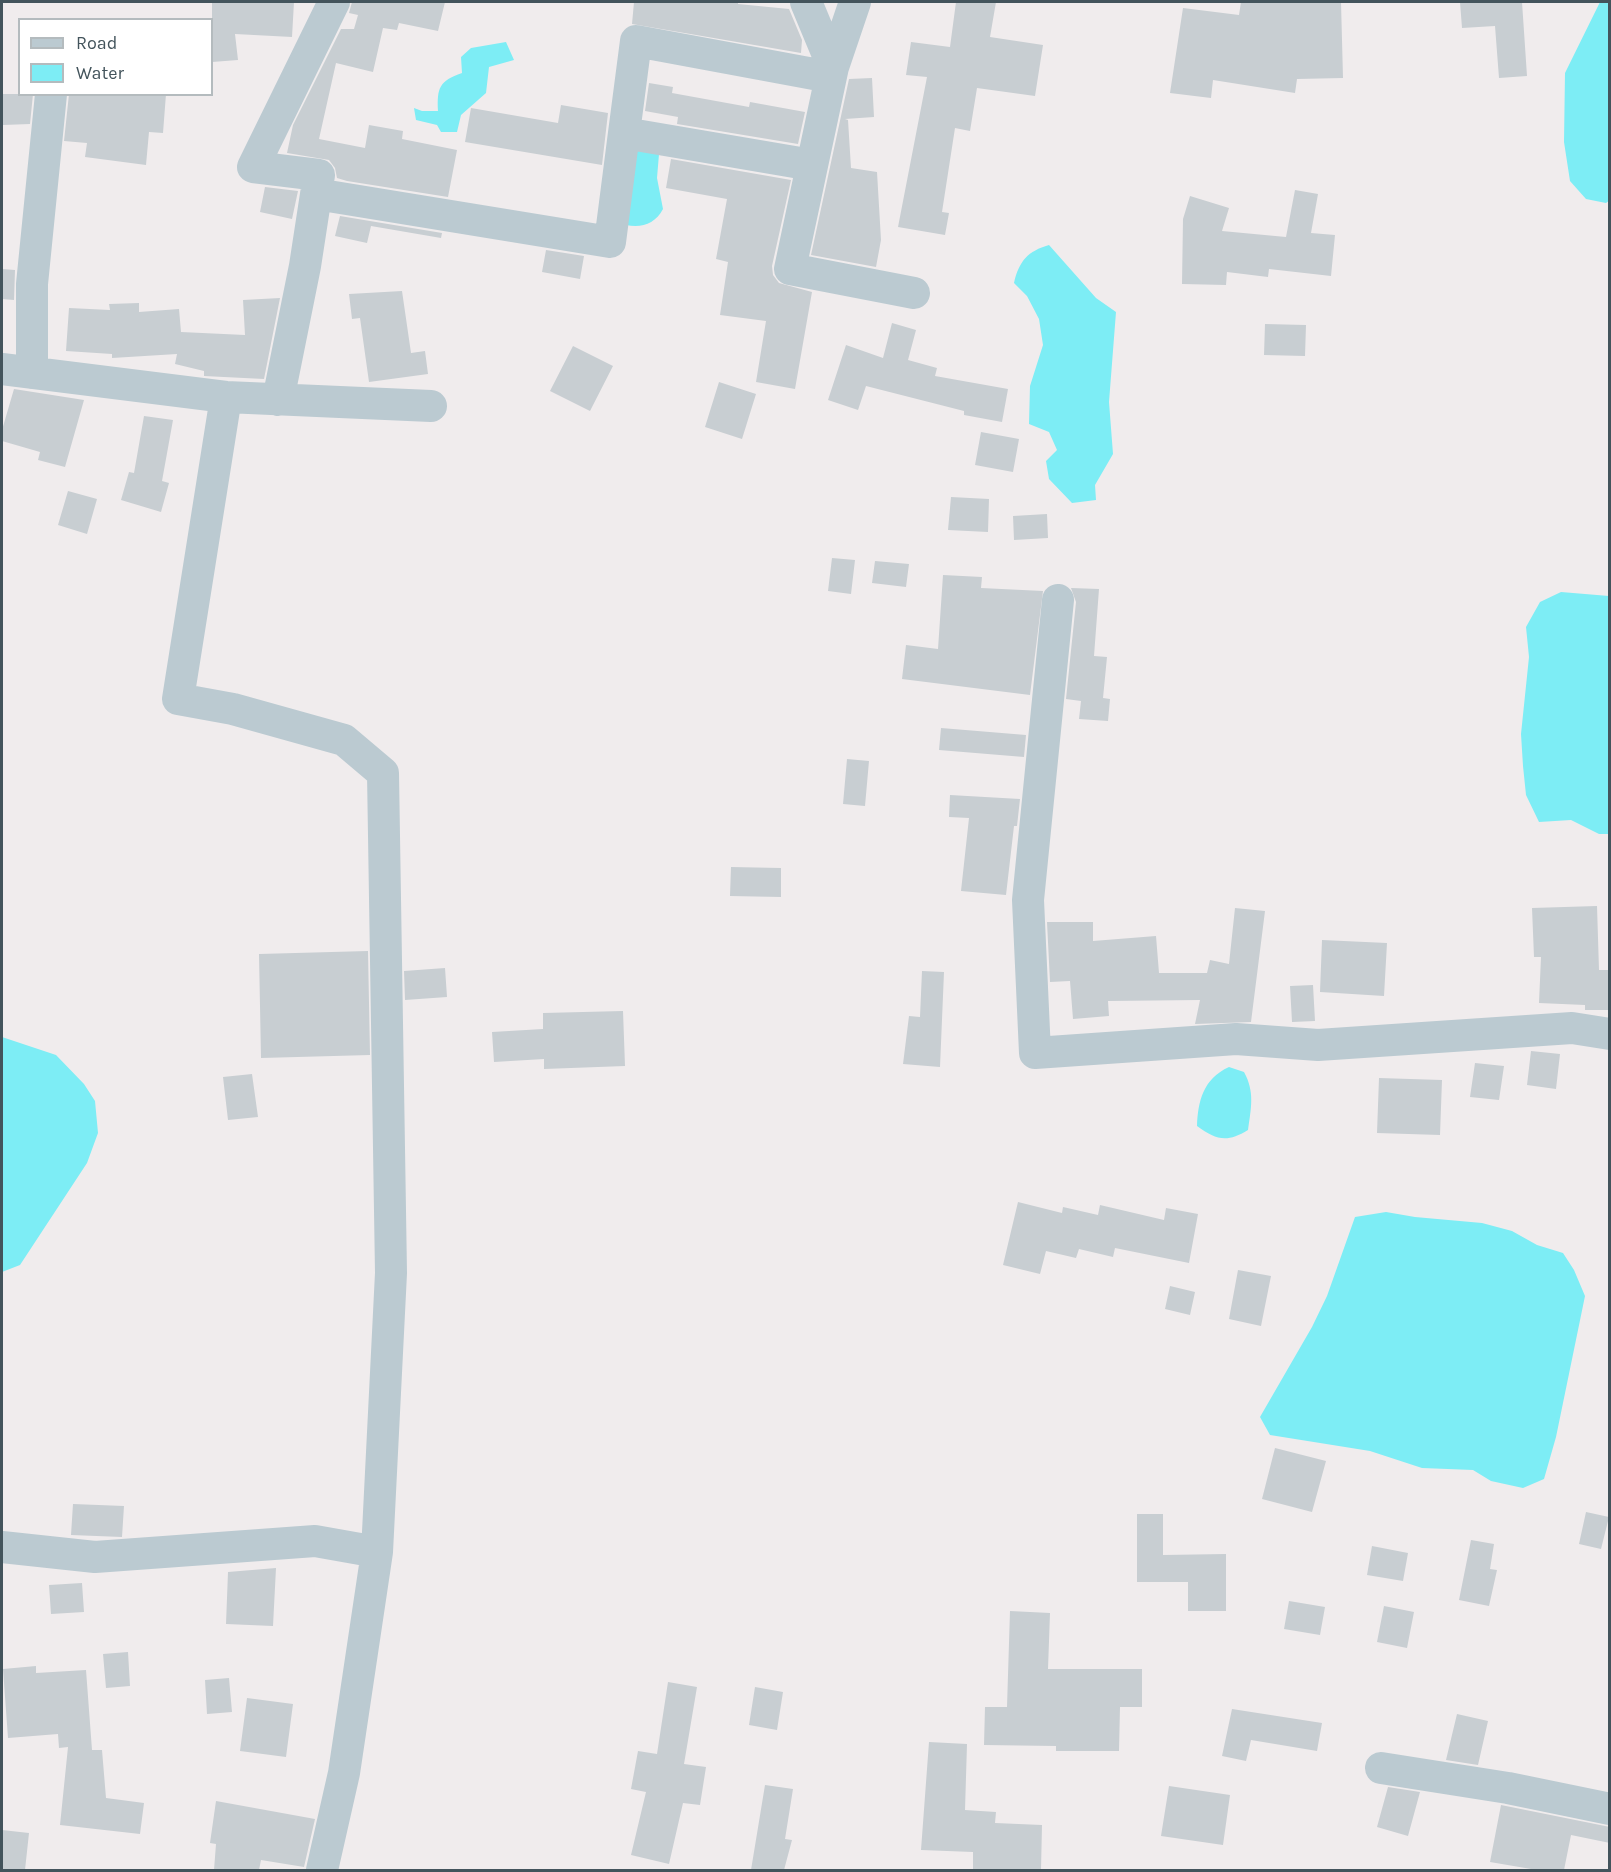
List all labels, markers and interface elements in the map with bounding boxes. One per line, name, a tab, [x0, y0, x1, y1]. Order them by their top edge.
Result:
legend	[18, 18, 213, 96]
text: Road	[76, 32, 117, 54]
text: Water	[76, 62, 124, 84]

